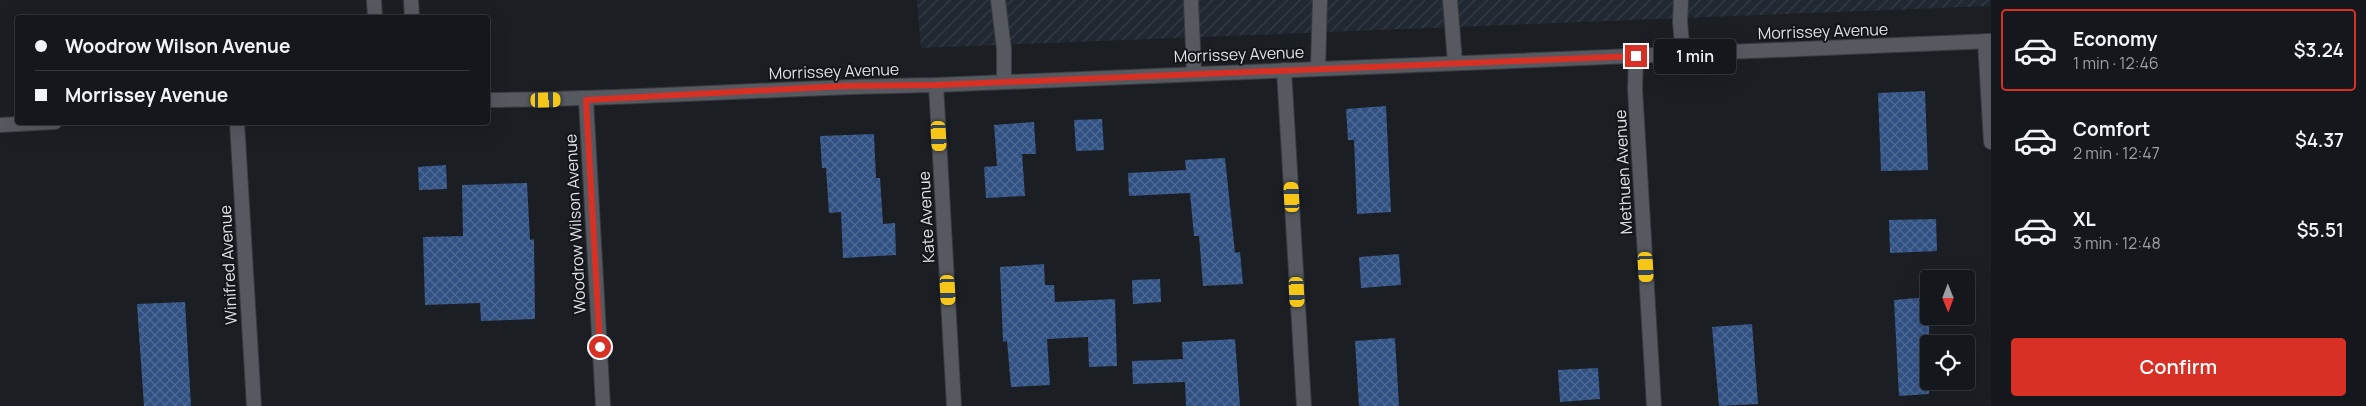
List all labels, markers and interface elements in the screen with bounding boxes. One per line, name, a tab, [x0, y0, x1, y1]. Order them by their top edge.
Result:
street label: Morrissey Avenue	[1757, 18, 1889, 44]
text: Economy	[2073, 26, 2157, 52]
icon: car	[2013, 28, 2058, 73]
text: Woodrow Wilson Avenue	[65, 33, 290, 59]
text: $3.24	[2294, 37, 2344, 63]
callout: 1 min	[1654, 38, 1736, 74]
street label: Morrissey Avenue	[1173, 41, 1305, 67]
route end	[1625, 45, 1647, 67]
text: 1 min	[1676, 45, 1714, 67]
text: 1 min · 12:46	[2073, 52, 2159, 74]
street label: Morrissey Avenue	[768, 58, 900, 84]
text: Morrissey Avenue	[65, 82, 228, 108]
car	[530, 92, 561, 108]
street label: Methuen Avenue	[1609, 109, 1637, 235]
text: Comfort	[2073, 116, 2150, 142]
icon: car	[2013, 118, 2058, 163]
car	[930, 121, 947, 151]
text: $4.37	[2295, 127, 2344, 153]
street label: Woodrow Wilson Avenue	[559, 133, 591, 315]
text: 2 min · 12:47	[2073, 142, 2160, 164]
street label: Kate Avenue	[913, 171, 939, 263]
car	[1283, 182, 1300, 212]
street label: Winifred Avenue	[214, 205, 242, 325]
text: XL	[2073, 206, 2096, 232]
icon: car	[2013, 208, 2058, 253]
text: $5.51	[2297, 217, 2344, 243]
text: 3 min · 12:48	[2073, 232, 2161, 254]
car	[1637, 252, 1654, 282]
north arrow	[1920, 270, 1975, 325]
map controls	[1920, 270, 1975, 390]
car	[939, 275, 956, 305]
car	[1288, 277, 1305, 307]
button: locate	[1920, 335, 1975, 390]
route start	[589, 336, 611, 358]
button: Confirm	[2011, 338, 2346, 396]

